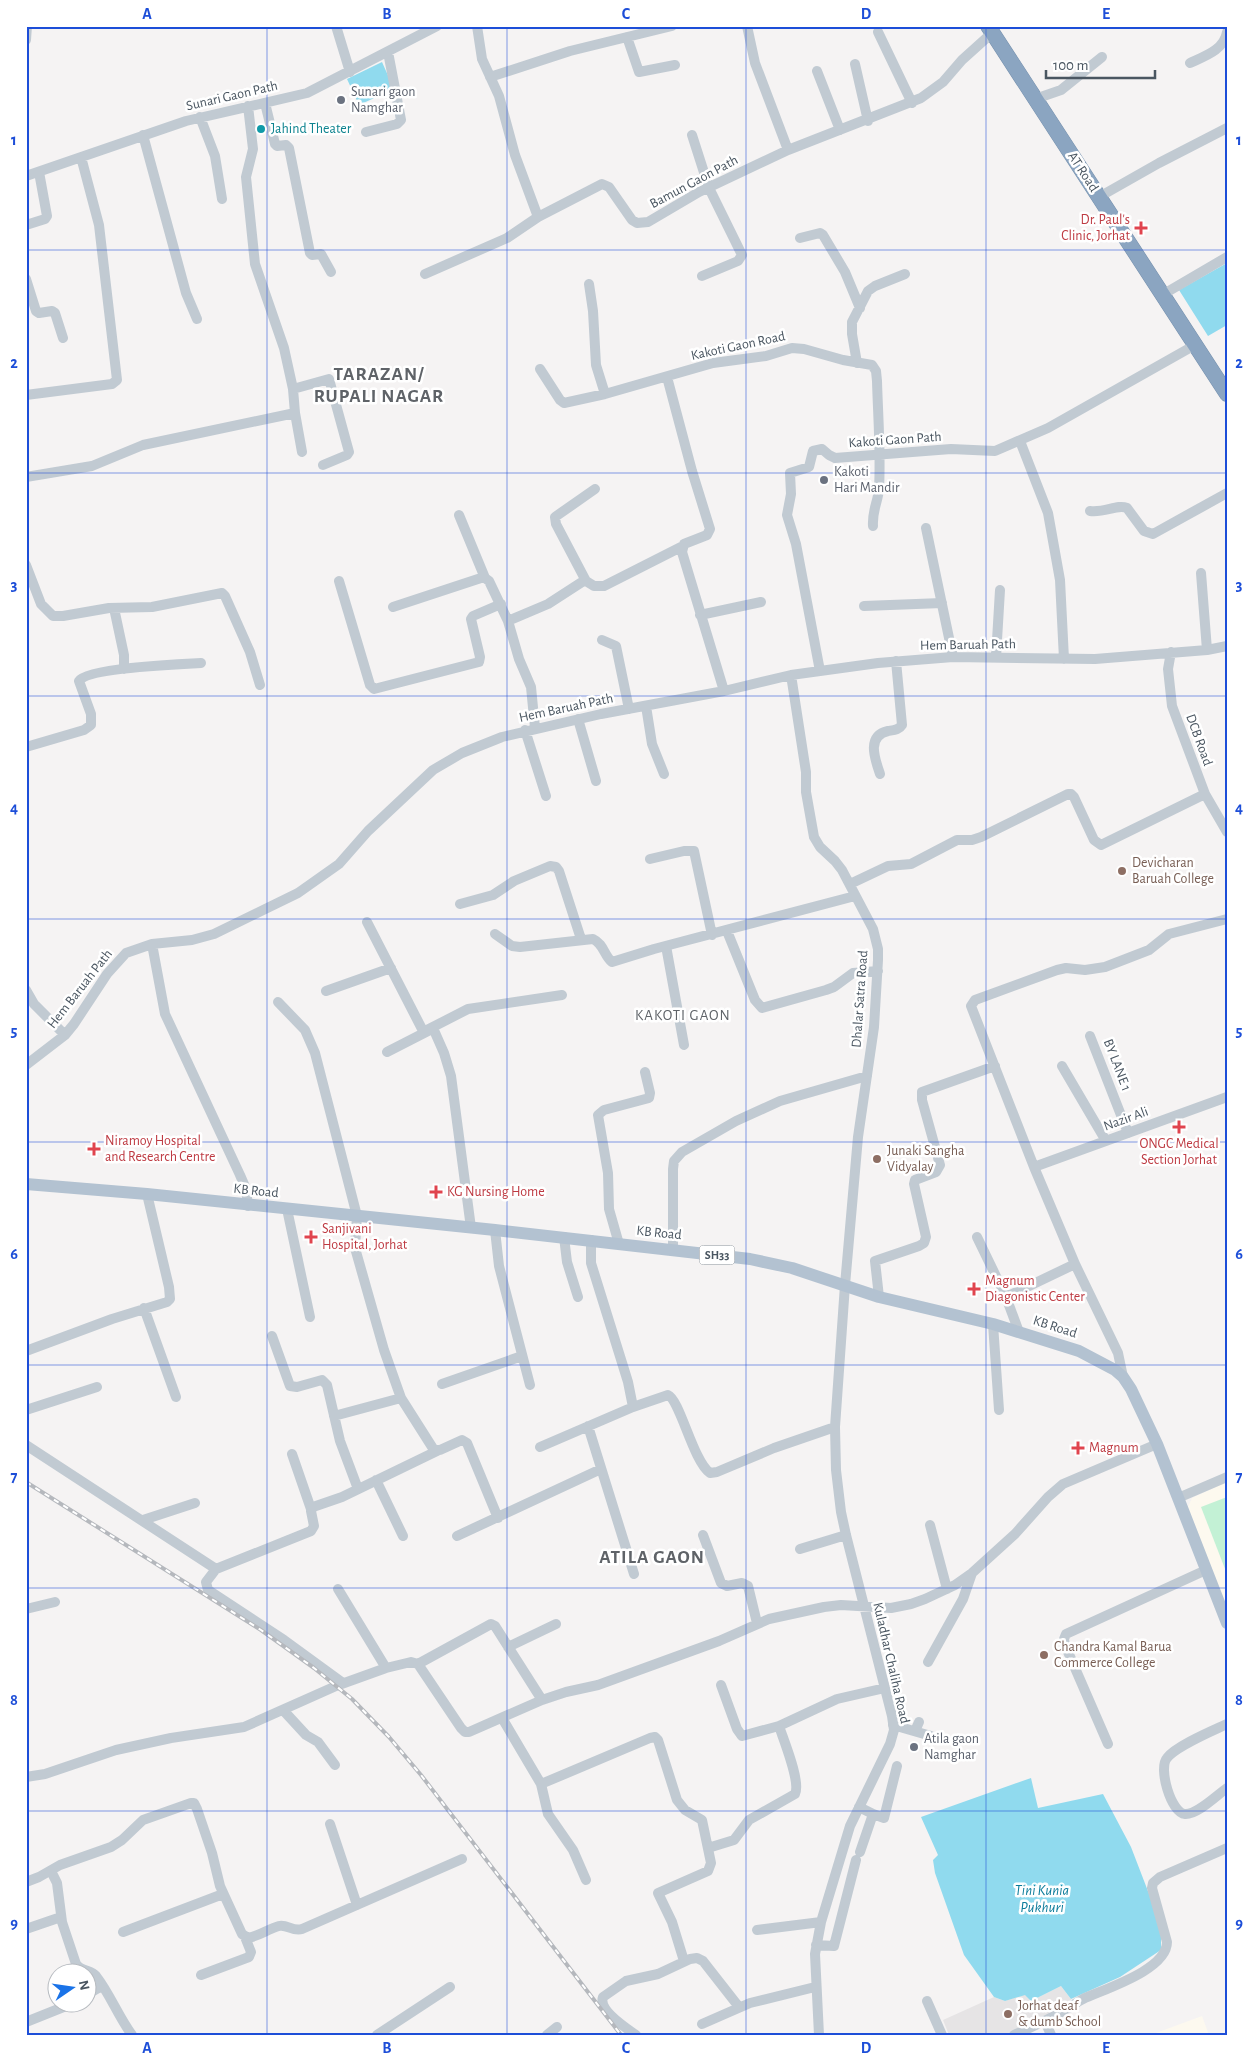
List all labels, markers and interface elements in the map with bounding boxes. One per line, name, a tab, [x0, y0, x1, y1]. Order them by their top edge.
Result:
text: A	[142, 6, 152, 22]
text: B	[382, 6, 392, 22]
text: C	[622, 6, 631, 22]
text: D	[861, 6, 872, 22]
text: E	[1102, 6, 1110, 22]
scale bar	[1046, 48, 1154, 80]
text: 100 m	[1053, 58, 1088, 73]
street label: Sunari Gaon Path	[185, 79, 279, 113]
place label: Sunari gaon Namghar	[351, 85, 415, 115]
marker: Sunari gaon Namghar	[335, 94, 347, 106]
place label: Jahind Theater	[271, 122, 352, 136]
marker: Jahind Theater	[255, 123, 267, 135]
text: 1	[11, 132, 17, 148]
text: 1	[1236, 132, 1242, 148]
street label: AT Road	[1065, 150, 1101, 194]
street label: Bamun Gaon Path	[648, 153, 740, 211]
place label: Dr. Paul's Clinic, Jorhat	[1061, 213, 1131, 243]
marker: Dr. Paul's Clinic, Jorhat	[1134, 221, 1148, 235]
street label: Kakoti Gaon Road	[690, 329, 786, 363]
text: 2	[10, 355, 18, 371]
text: 2	[1235, 355, 1243, 371]
district label: TARAZAN/ RUPALI NAGAR	[314, 365, 444, 406]
street label: Kakoti Gaon Path	[848, 430, 942, 450]
place label: Kakoti Hari Mandir	[834, 465, 900, 495]
marker: Kakoti Hari Mandir	[818, 474, 830, 486]
text: 3	[11, 577, 18, 593]
text: 3	[1236, 577, 1243, 593]
street label: Hem Baruah Path	[920, 637, 1016, 653]
street label: Hem Baruah Path	[518, 691, 614, 725]
street label: DCB Road	[1183, 712, 1215, 768]
text: 4	[10, 800, 18, 816]
text: 4	[1235, 800, 1243, 816]
place label: Devicharan Baruah College	[1132, 856, 1214, 886]
marker: Devicharan Baruah College	[1116, 865, 1128, 877]
street label: Hem Baruah Path	[45, 947, 115, 1031]
street label: Dhalar Satra Road	[850, 950, 870, 1048]
district label: KAKOTI GAON	[635, 1008, 731, 1023]
text: 5	[11, 1023, 18, 1039]
text: 5	[1236, 1023, 1243, 1039]
street label: BY LANE 1	[1101, 1037, 1133, 1093]
street label: Nazir Ali	[1102, 1104, 1150, 1134]
marker: ONGC Medical Section Jorhat	[1172, 1120, 1186, 1134]
place label: Niramoy Hospital and Research Centre	[105, 1134, 215, 1164]
place label: ONGC Medical Section Jorhat	[1139, 1137, 1219, 1167]
marker: Niramoy Hospital and Research Centre	[87, 1142, 101, 1156]
place label: Junaki Sangha Vidyalay	[887, 1144, 965, 1174]
marker: Junaki Sangha Vidyalay	[871, 1153, 883, 1165]
street label: KB Road	[233, 1182, 279, 1200]
marker: KG Nursing Home	[429, 1185, 443, 1199]
place label: KG Nursing Home	[447, 1185, 545, 1199]
place label: Sanjivani Hospital, Jorhat	[322, 1222, 408, 1252]
street label: KB Road	[636, 1224, 682, 1242]
marker: Sanjivani Hospital, Jorhat	[304, 1230, 318, 1244]
text: 6	[10, 1246, 18, 1262]
road number: SH33	[700, 1246, 734, 1264]
text: 6	[1235, 1246, 1243, 1262]
place label: Magnum Diagonistic Center	[985, 1274, 1085, 1304]
marker: Magnum Diagonistic Center	[967, 1282, 981, 1296]
street label: KB Road	[1031, 1313, 1079, 1341]
marker: Magnum	[1071, 1441, 1085, 1455]
place label: Magnum	[1089, 1441, 1139, 1455]
text: 7	[11, 1469, 18, 1485]
text: 7	[1236, 1469, 1243, 1485]
district label: ATILA GAON	[599, 1548, 705, 1567]
street label: Kuladhar Chaliha Road	[870, 1601, 912, 1725]
place label: Chandra Kamal Barua Commerce College	[1054, 1640, 1172, 1670]
marker: Chandra Kamal Barua Commerce College	[1038, 1649, 1050, 1661]
text: 8	[10, 1692, 18, 1708]
text: 8	[1235, 1692, 1243, 1708]
place label: Atila gaon Namghar	[924, 1732, 979, 1762]
marker: Atila gaon Namghar	[908, 1741, 920, 1753]
water label: Tini Kunia Pukhuri	[1015, 1883, 1069, 1915]
text: 9	[10, 1915, 18, 1931]
text: 9	[1235, 1915, 1243, 1931]
north arrow	[48, 1964, 98, 2014]
text: N	[76, 1979, 92, 1992]
place label: Jorhat deaf & dumb School	[1018, 1999, 1101, 2029]
marker: Jorhat deaf & dumb School	[1002, 2008, 1014, 2020]
text: A	[142, 2040, 152, 2056]
text: B	[382, 2040, 392, 2056]
text: C	[622, 2040, 631, 2056]
text: D	[861, 2040, 872, 2056]
text: E	[1102, 2040, 1110, 2056]

